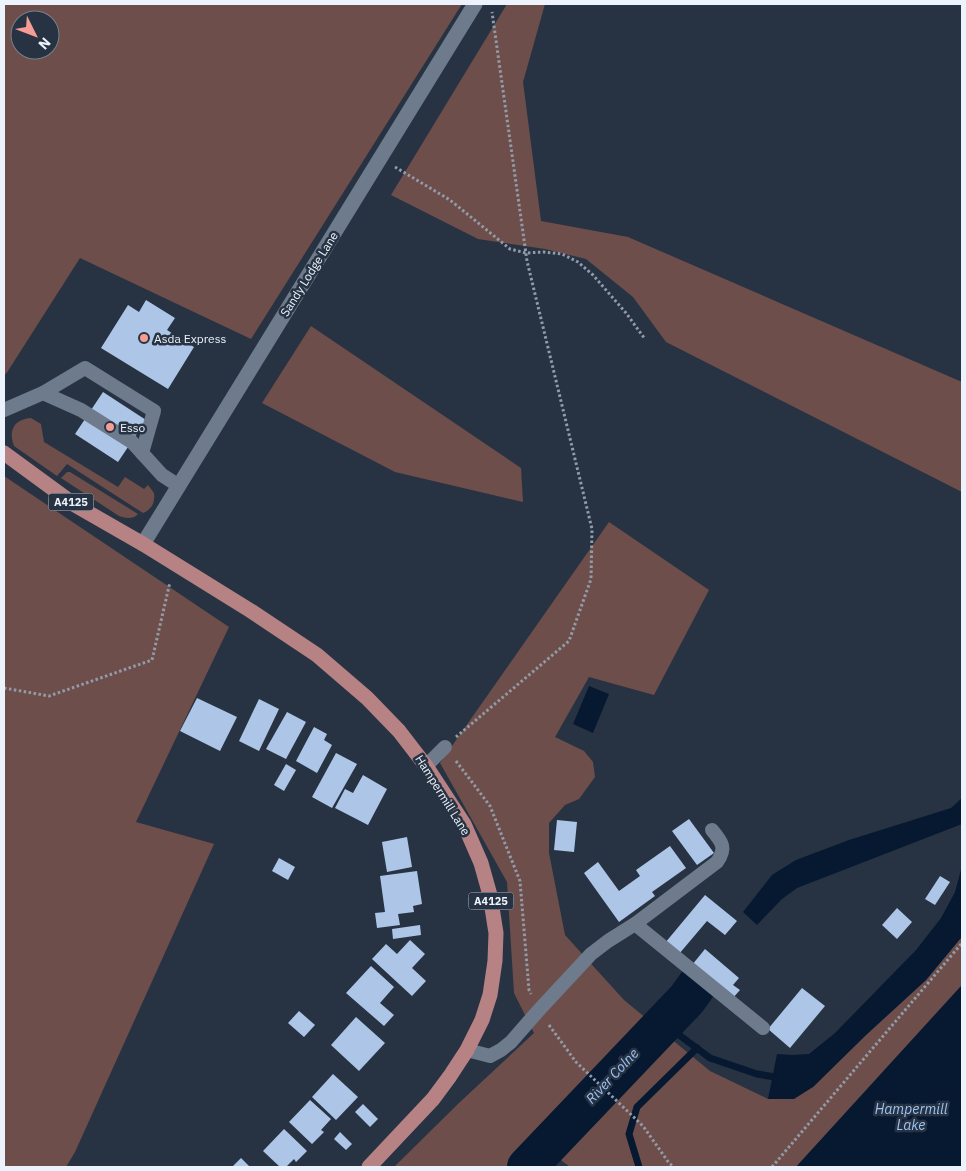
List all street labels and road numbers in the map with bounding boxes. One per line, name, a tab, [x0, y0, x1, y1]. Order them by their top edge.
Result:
street label: Sandy Lodge Lane	[277, 229, 341, 319]
road number: A4125	[48, 494, 94, 511]
street label: Hampermill Lane	[412, 752, 474, 838]
road number: A4125	[468, 892, 514, 909]

